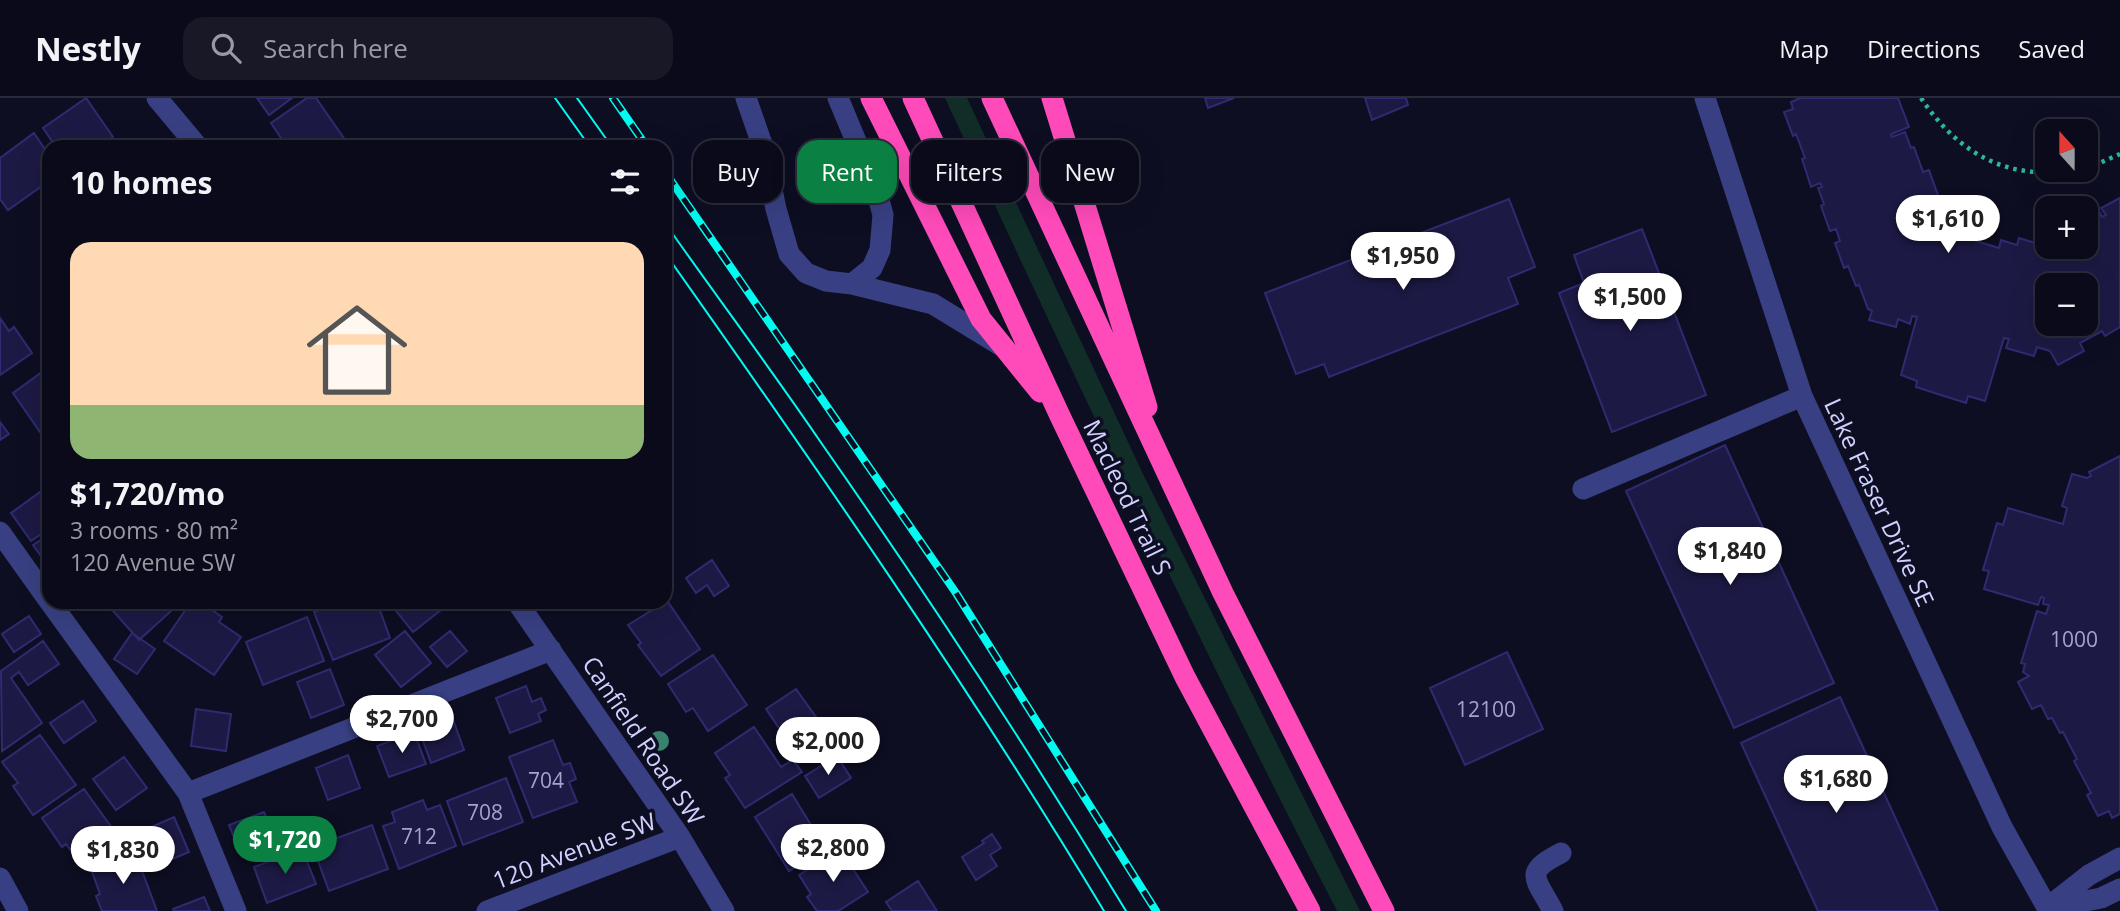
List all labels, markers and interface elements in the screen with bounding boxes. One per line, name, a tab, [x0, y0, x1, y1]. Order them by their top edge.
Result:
search box	[183, 17, 673, 80]
text: Nestly	[35, 26, 141, 71]
icon: search	[207, 29, 245, 67]
text: Search here	[263, 30, 408, 66]
text: Map	[1779, 32, 1829, 65]
text: Directions	[1867, 32, 1980, 65]
text: Saved	[2018, 32, 2085, 65]
north arrow	[2035, 119, 2098, 182]
map controls	[2035, 119, 2098, 336]
chip: Buy	[693, 140, 783, 203]
chip: Rent	[797, 140, 897, 203]
chip: Filters	[911, 140, 1027, 203]
chip: New	[1041, 140, 1139, 203]
text: 10 homes	[70, 162, 213, 203]
icon: filters	[606, 163, 644, 201]
pin: $1,610	[1891, 195, 2005, 255]
button: +	[2035, 196, 2098, 259]
text: $1,610	[1912, 202, 1984, 234]
pin: $1,950	[1346, 232, 1460, 292]
text: $1,950	[1367, 239, 1439, 271]
button: −	[2035, 273, 2098, 336]
pin: $1,500	[1573, 274, 1687, 333]
text: $1,500	[1594, 280, 1666, 312]
icon: home	[294, 287, 420, 413]
street label: Lake Fraser Drive SE	[1817, 393, 1943, 611]
street label: Macleod Trail S	[1076, 414, 1180, 580]
text: $1,720/mo	[70, 473, 225, 514]
text: 3 rooms · 80 m²	[70, 514, 238, 546]
pin: $1,840	[1673, 528, 1787, 587]
text: $1,840	[1694, 534, 1766, 566]
text: 120 Avenue SW	[70, 546, 235, 578]
house number: 1000	[2050, 625, 2098, 653]
street label: Canfield Road SW	[575, 649, 713, 831]
house number: 12100	[1456, 695, 1516, 723]
pin: $2,700	[345, 696, 459, 755]
text: $2,700	[366, 702, 438, 734]
pin: $2,000	[771, 718, 885, 777]
text: $2,000	[792, 724, 864, 756]
pin: $1,680	[1779, 756, 1893, 815]
text: $1,680	[1800, 762, 1872, 794]
house number: 704	[528, 766, 564, 794]
house number: 708	[467, 798, 503, 826]
street label: 120 Avenue SW	[488, 804, 660, 896]
pin: $1,720	[228, 816, 342, 876]
house number: 712	[401, 822, 437, 850]
text: $1,720	[249, 823, 321, 855]
pin: $2,800	[776, 824, 890, 884]
pin: $1,830	[66, 826, 180, 886]
text: $2,800	[797, 831, 869, 863]
text: $1,830	[87, 833, 159, 865]

